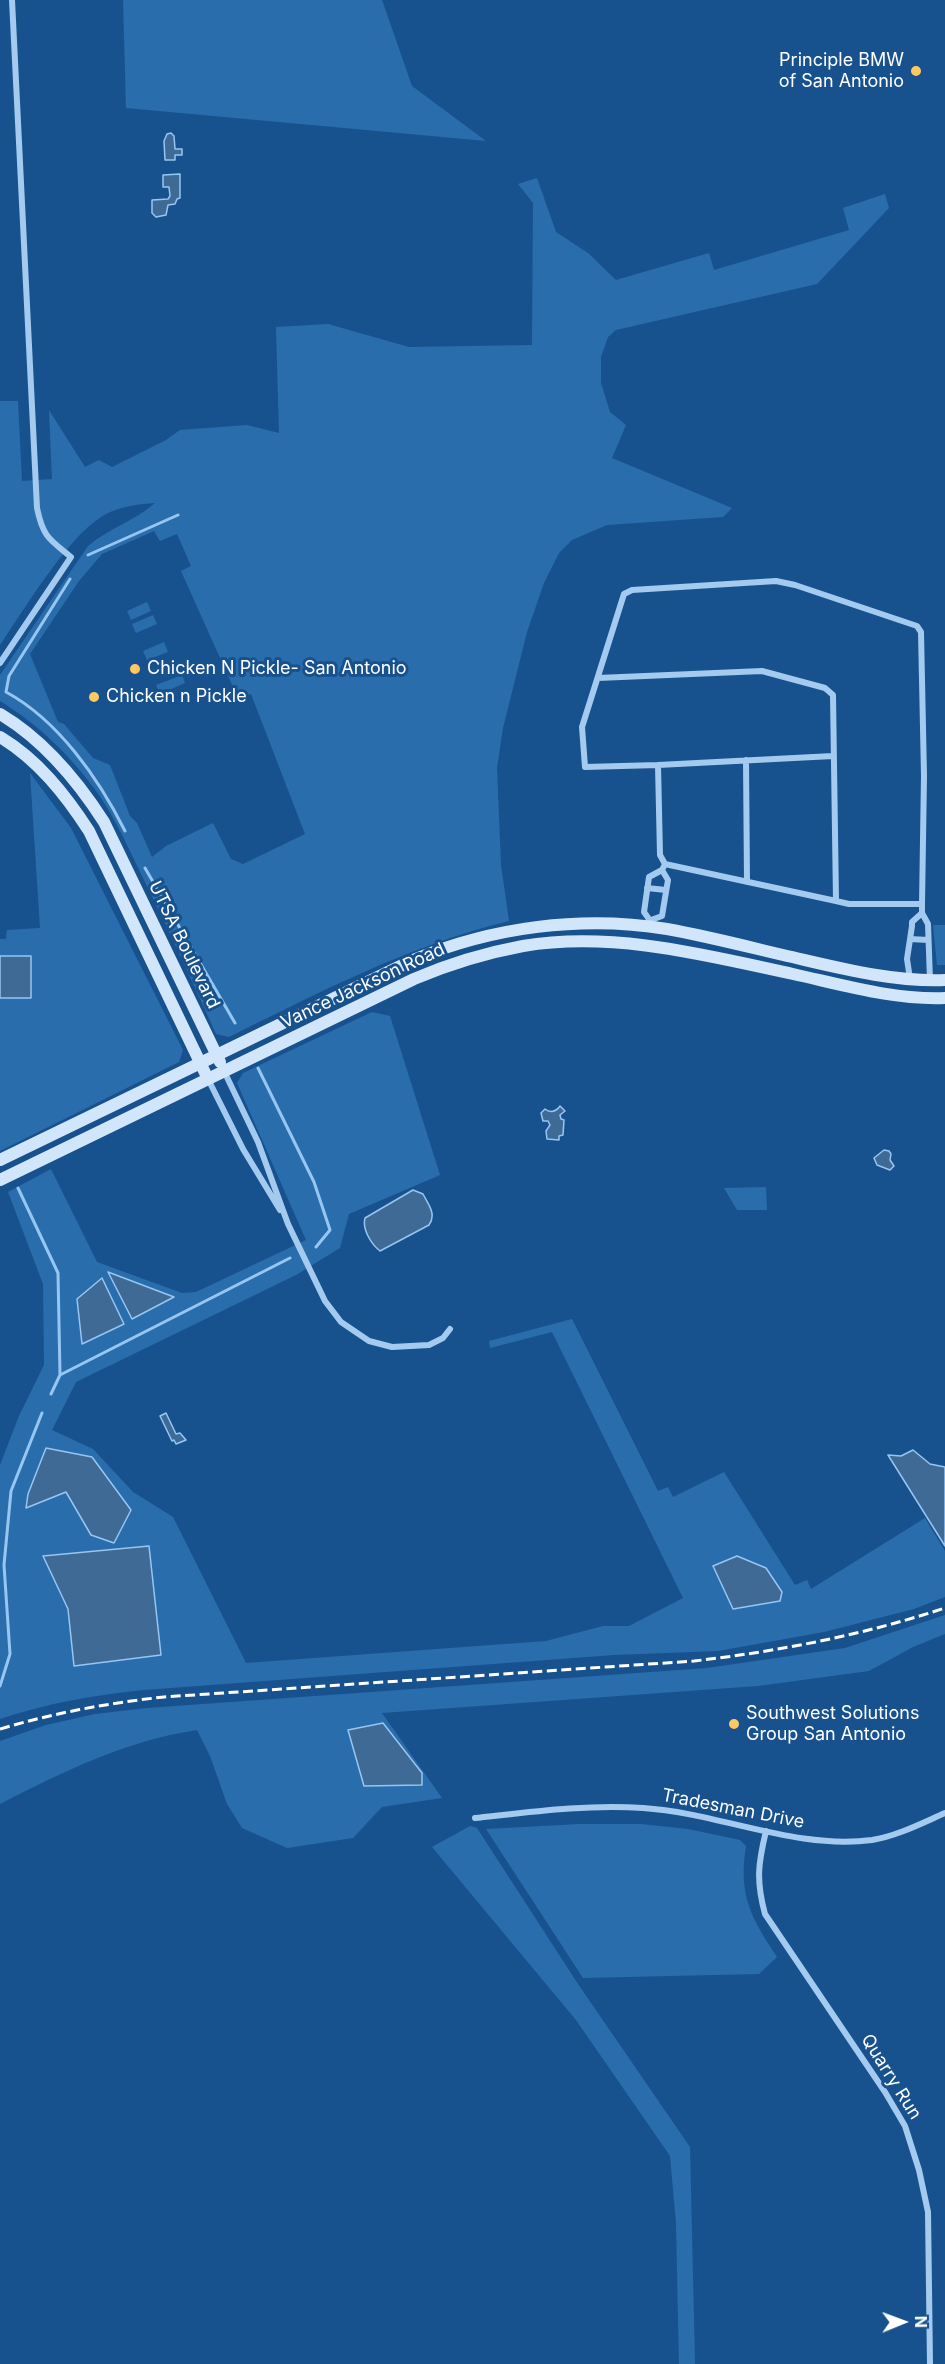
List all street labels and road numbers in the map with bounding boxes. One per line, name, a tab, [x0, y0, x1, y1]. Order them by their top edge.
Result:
street label: UTSA Boulevard	[144, 878, 224, 1012]
street label: Vance Jackson Road	[278, 939, 448, 1033]
street label: Tradesman Drive	[660, 1785, 806, 1833]
street label: Quarry Run	[856, 2030, 926, 2124]

